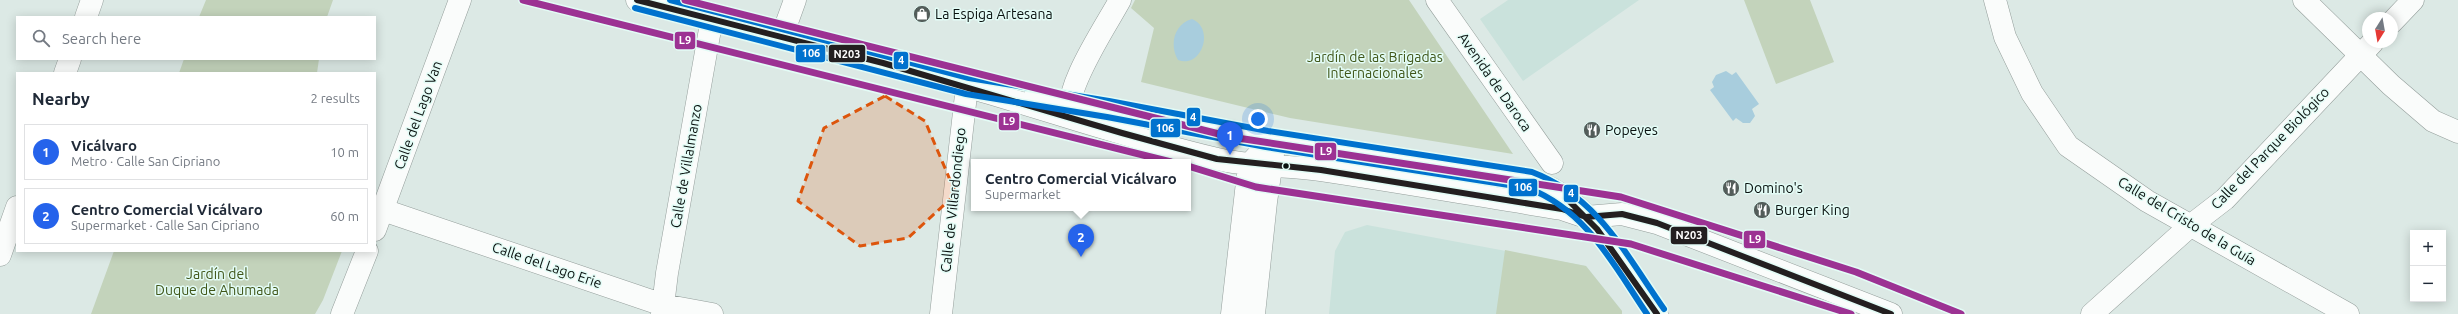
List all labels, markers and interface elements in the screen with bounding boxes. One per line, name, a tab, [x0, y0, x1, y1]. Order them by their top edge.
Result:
shop icon: La Espiga Artesana	[912, 4, 932, 24]
place label: La Espiga Artesana	[935, 6, 1053, 22]
north arrow	[2362, 12, 2398, 48]
search box	[16, 16, 376, 60]
icon: search	[30, 27, 52, 49]
text: Search here	[62, 30, 141, 47]
street label: Avenida de Daroca	[1455, 30, 1535, 134]
line badge: L9	[674, 31, 696, 50]
text: L9	[679, 34, 691, 46]
line badge: 106	[795, 44, 826, 63]
line badge: N203	[828, 44, 866, 63]
text: 106	[802, 47, 820, 59]
text: N203	[834, 48, 860, 60]
park label: Jardín de las Brigadas Internacionales	[1307, 49, 1443, 81]
line badge: 4	[893, 51, 909, 70]
text: 4	[898, 54, 904, 66]
street label: Calle del Lago Van	[391, 58, 445, 172]
street label: Calle del Parque Biológico	[2208, 84, 2332, 212]
text: Nearby	[32, 89, 90, 108]
text: 2 results	[310, 91, 360, 105]
street label: Calle de Villalmanzo	[667, 103, 705, 229]
line badge: 4	[1186, 107, 1201, 127]
your location	[1248, 109, 1268, 129]
text: 4	[1190, 111, 1196, 123]
line badge: L9	[998, 112, 1020, 131]
text: L9	[1003, 115, 1015, 127]
line badge: 106	[1150, 118, 1181, 138]
restaurant icon: Popeyes	[1582, 120, 1602, 140]
text: 106	[1156, 122, 1174, 134]
pin: 1	[1217, 122, 1243, 155]
place label: Popeyes	[1605, 122, 1658, 138]
street label: Calle de Villardondiego	[937, 127, 969, 273]
text: Vicálvaro	[71, 137, 137, 154]
line badge: L9	[1314, 142, 1337, 161]
text: 1	[42, 145, 50, 159]
text: 10 m	[330, 145, 359, 159]
text: L9	[1320, 145, 1332, 157]
text: Metro · Calle San Cipriano	[71, 154, 220, 168]
popup	[971, 159, 1191, 211]
unlabelled marker	[1281, 161, 1291, 171]
text: Centro Comercial Vicálvaro	[985, 170, 1177, 187]
street label: Calle del Cristo de la Guía	[2115, 173, 2259, 269]
line badge: 106	[1508, 178, 1538, 197]
restaurant icon: Domino's	[1721, 178, 1741, 198]
place label: Domino's	[1744, 180, 1803, 196]
text: 106	[1514, 181, 1532, 193]
line badge: 4	[1563, 184, 1579, 203]
text: Supermarket	[985, 187, 1061, 201]
text: 4	[1568, 187, 1574, 199]
restaurant icon: Burger King	[1752, 200, 1772, 220]
text: Centro Comercial Vicálvaro	[71, 201, 263, 218]
place label: Burger King	[1775, 202, 1850, 218]
text: 2	[42, 209, 50, 223]
text: 60 m	[330, 209, 359, 223]
text: Supermarket · Calle San Cipriano	[71, 218, 260, 232]
pin: 2	[1068, 224, 1094, 257]
line badge: N203	[1670, 226, 1708, 245]
text: N203	[1676, 229, 1702, 241]
line badge: L9	[1743, 230, 1766, 249]
map controls	[2410, 230, 2446, 302]
button: +	[2410, 230, 2446, 266]
text: L9	[1749, 233, 1761, 245]
street label: Calle del Lago Erie	[490, 239, 604, 291]
park label: Jardín del Duque de Ahumada	[155, 266, 279, 298]
button: −	[2410, 266, 2446, 302]

